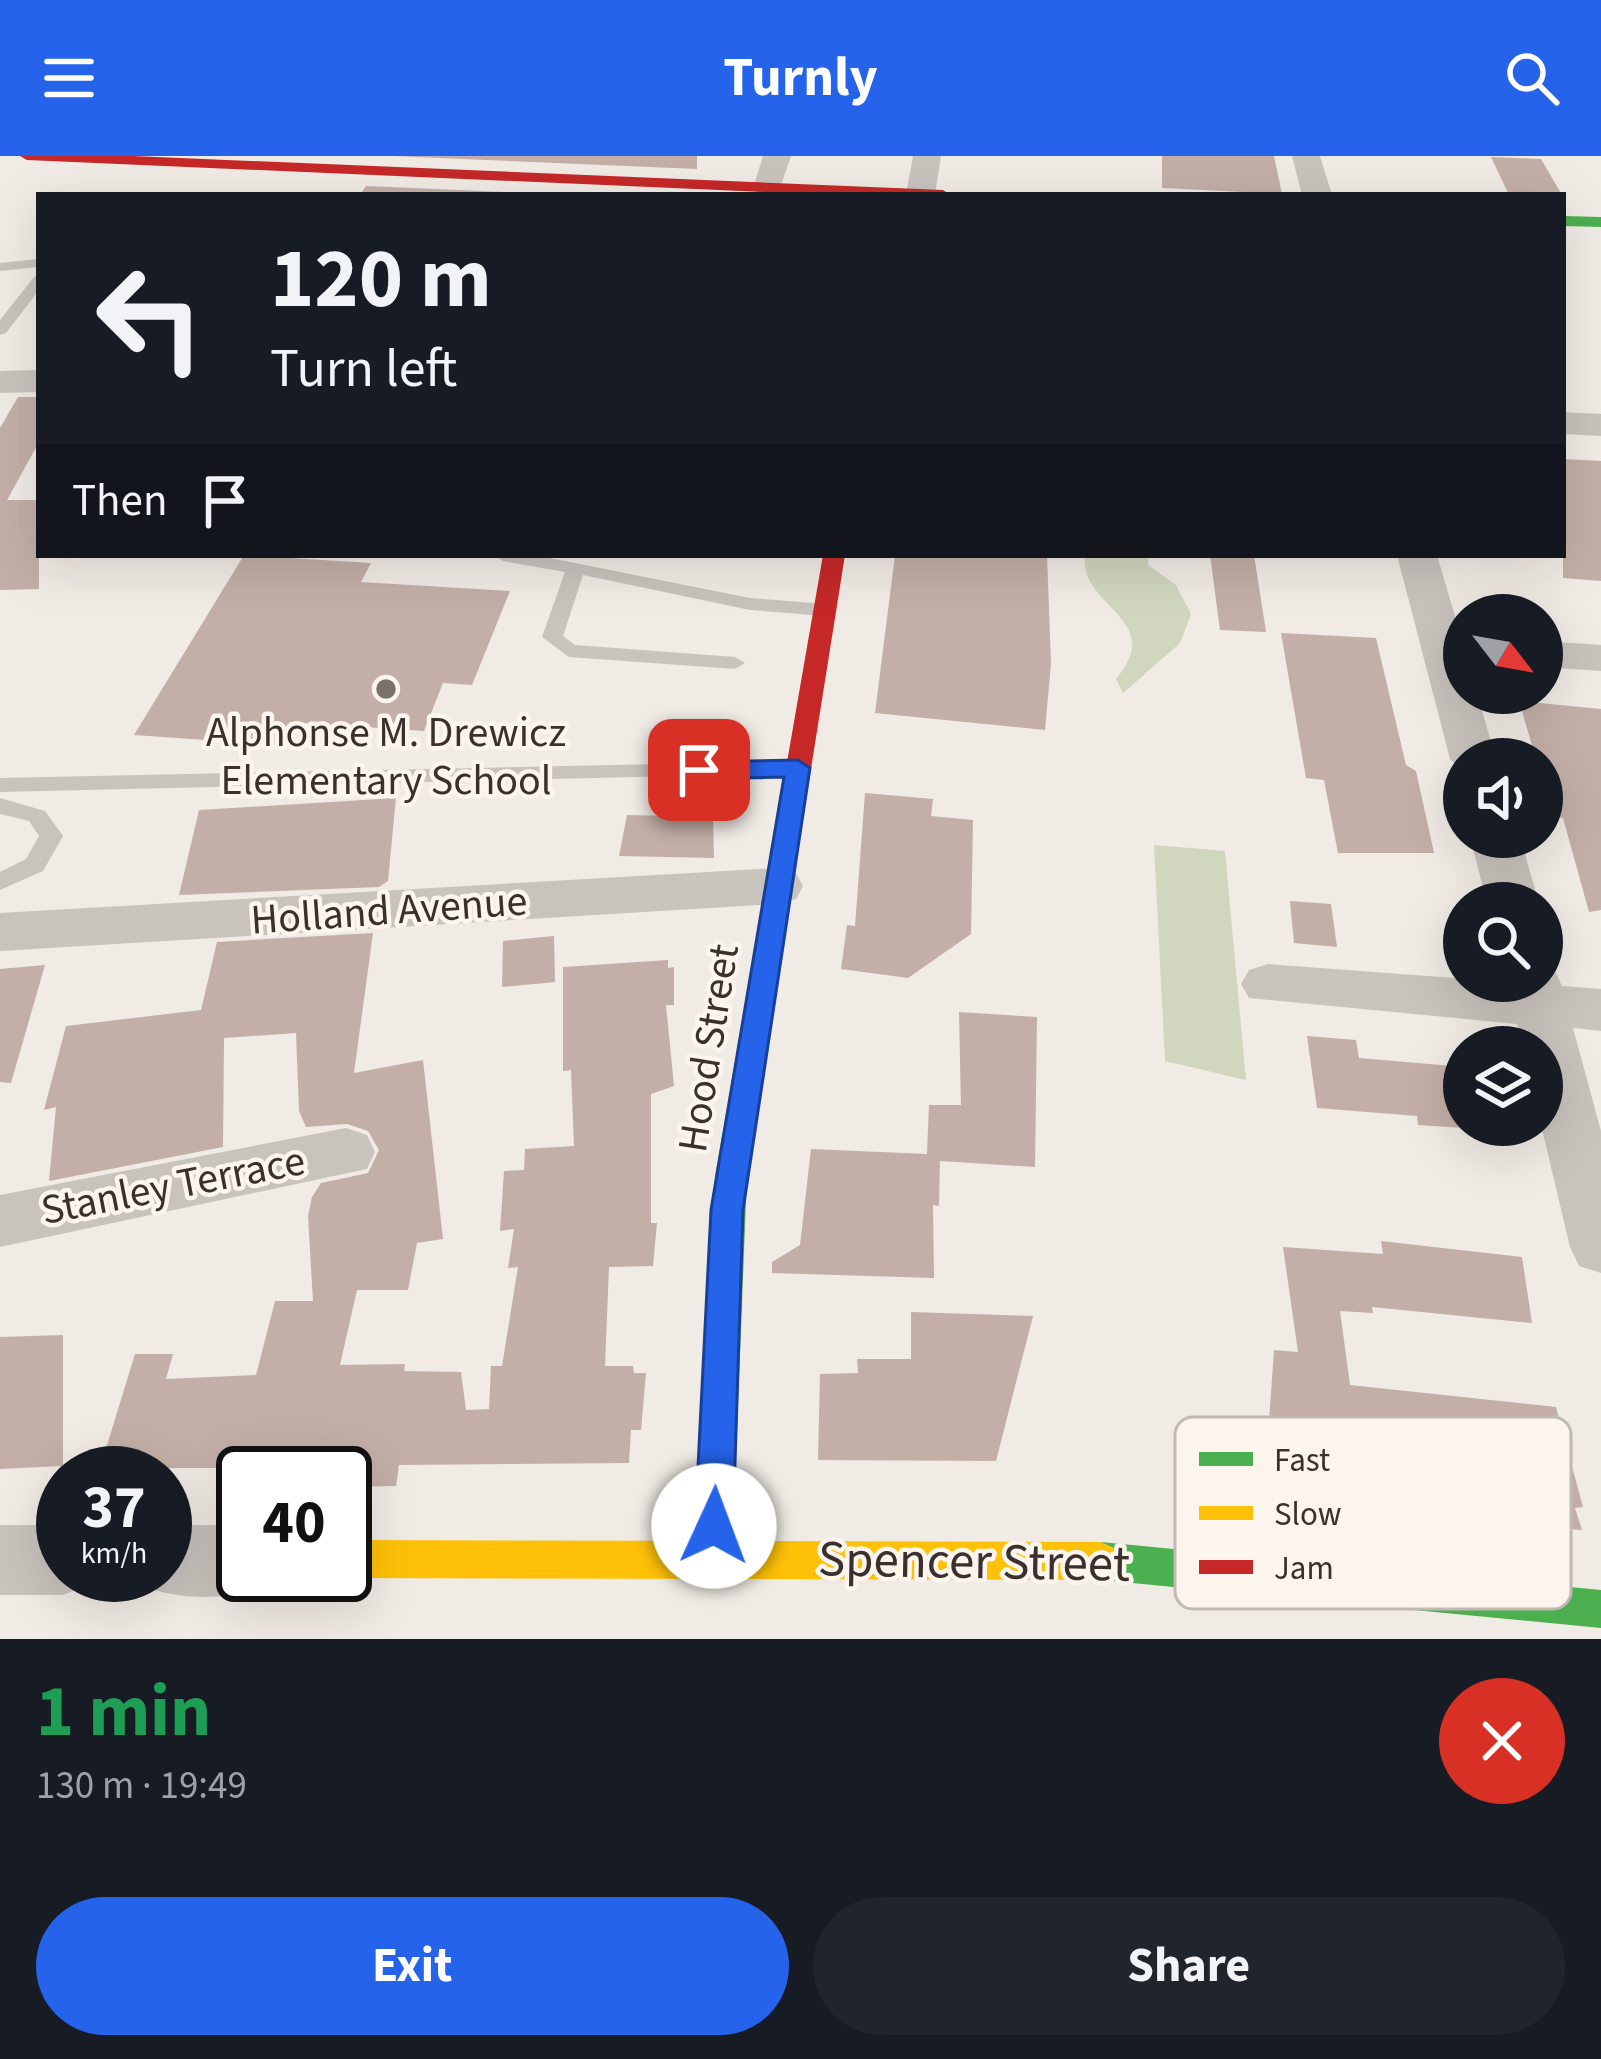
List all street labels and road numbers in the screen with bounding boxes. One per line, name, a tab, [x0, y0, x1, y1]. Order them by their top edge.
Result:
street label: Holland Avenue	[249, 871, 529, 951]
street label: Hood Street	[663, 940, 755, 1156]
street label: Stanley Terrace	[36, 1131, 310, 1241]
street label: Spencer Street	[817, 1523, 1131, 1601]

